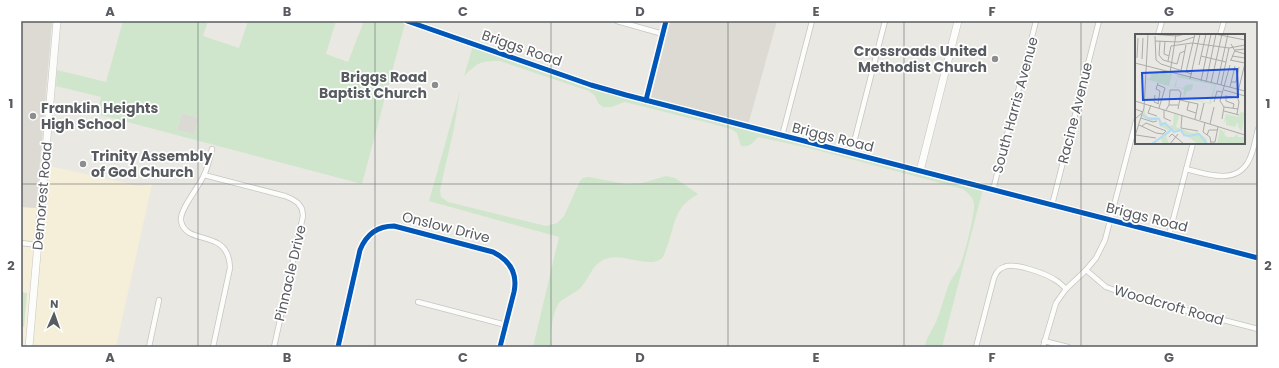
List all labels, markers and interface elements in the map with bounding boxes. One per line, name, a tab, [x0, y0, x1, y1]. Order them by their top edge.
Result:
text: A	[105, 2, 115, 21]
text: B	[283, 2, 292, 21]
text: C	[458, 2, 468, 21]
text: D	[635, 2, 645, 21]
text: E	[812, 2, 820, 21]
text: F	[988, 2, 996, 21]
text: G	[1164, 2, 1174, 21]
street label: Briggs Road	[479, 25, 565, 71]
street label: South Harris Avenue	[987, 34, 1043, 175]
inset map	[1135, 34, 1245, 144]
place label: Crossroads United Methodist Church	[854, 41, 987, 77]
marker: Crossroads United Methodist Church	[990, 54, 1000, 64]
street label: Racine Avenue	[1053, 60, 1097, 166]
place label: Briggs Road Baptist Church	[319, 67, 427, 103]
marker: Briggs Road Baptist Church	[430, 80, 440, 90]
text: 1	[9, 94, 13, 113]
text: 1	[1266, 94, 1270, 113]
place label: Franklin Heights High School	[41, 98, 159, 134]
marker: Franklin Heights High School	[28, 111, 38, 121]
street label: Briggs Road	[790, 117, 876, 157]
street label: Demorest Road	[27, 141, 57, 251]
place label: Trinity Assembly of God Church	[91, 146, 212, 182]
marker: Trinity Assembly of God Church	[78, 159, 88, 169]
street label: Briggs Road	[1104, 197, 1190, 237]
street label: Onslow Drive	[400, 206, 492, 248]
street label: Pinnacle Drive	[269, 223, 311, 323]
text: 2	[7, 256, 15, 275]
text: 2	[1264, 256, 1272, 275]
street label: Woodcroft Road	[1112, 280, 1226, 330]
north arrow	[34, 294, 74, 334]
text: N	[50, 296, 59, 312]
text: A	[105, 348, 115, 367]
text: B	[283, 348, 292, 367]
text: C	[458, 348, 468, 367]
text: D	[635, 348, 645, 367]
text: E	[812, 348, 820, 367]
text: F	[988, 348, 996, 367]
text: G	[1164, 348, 1174, 367]

